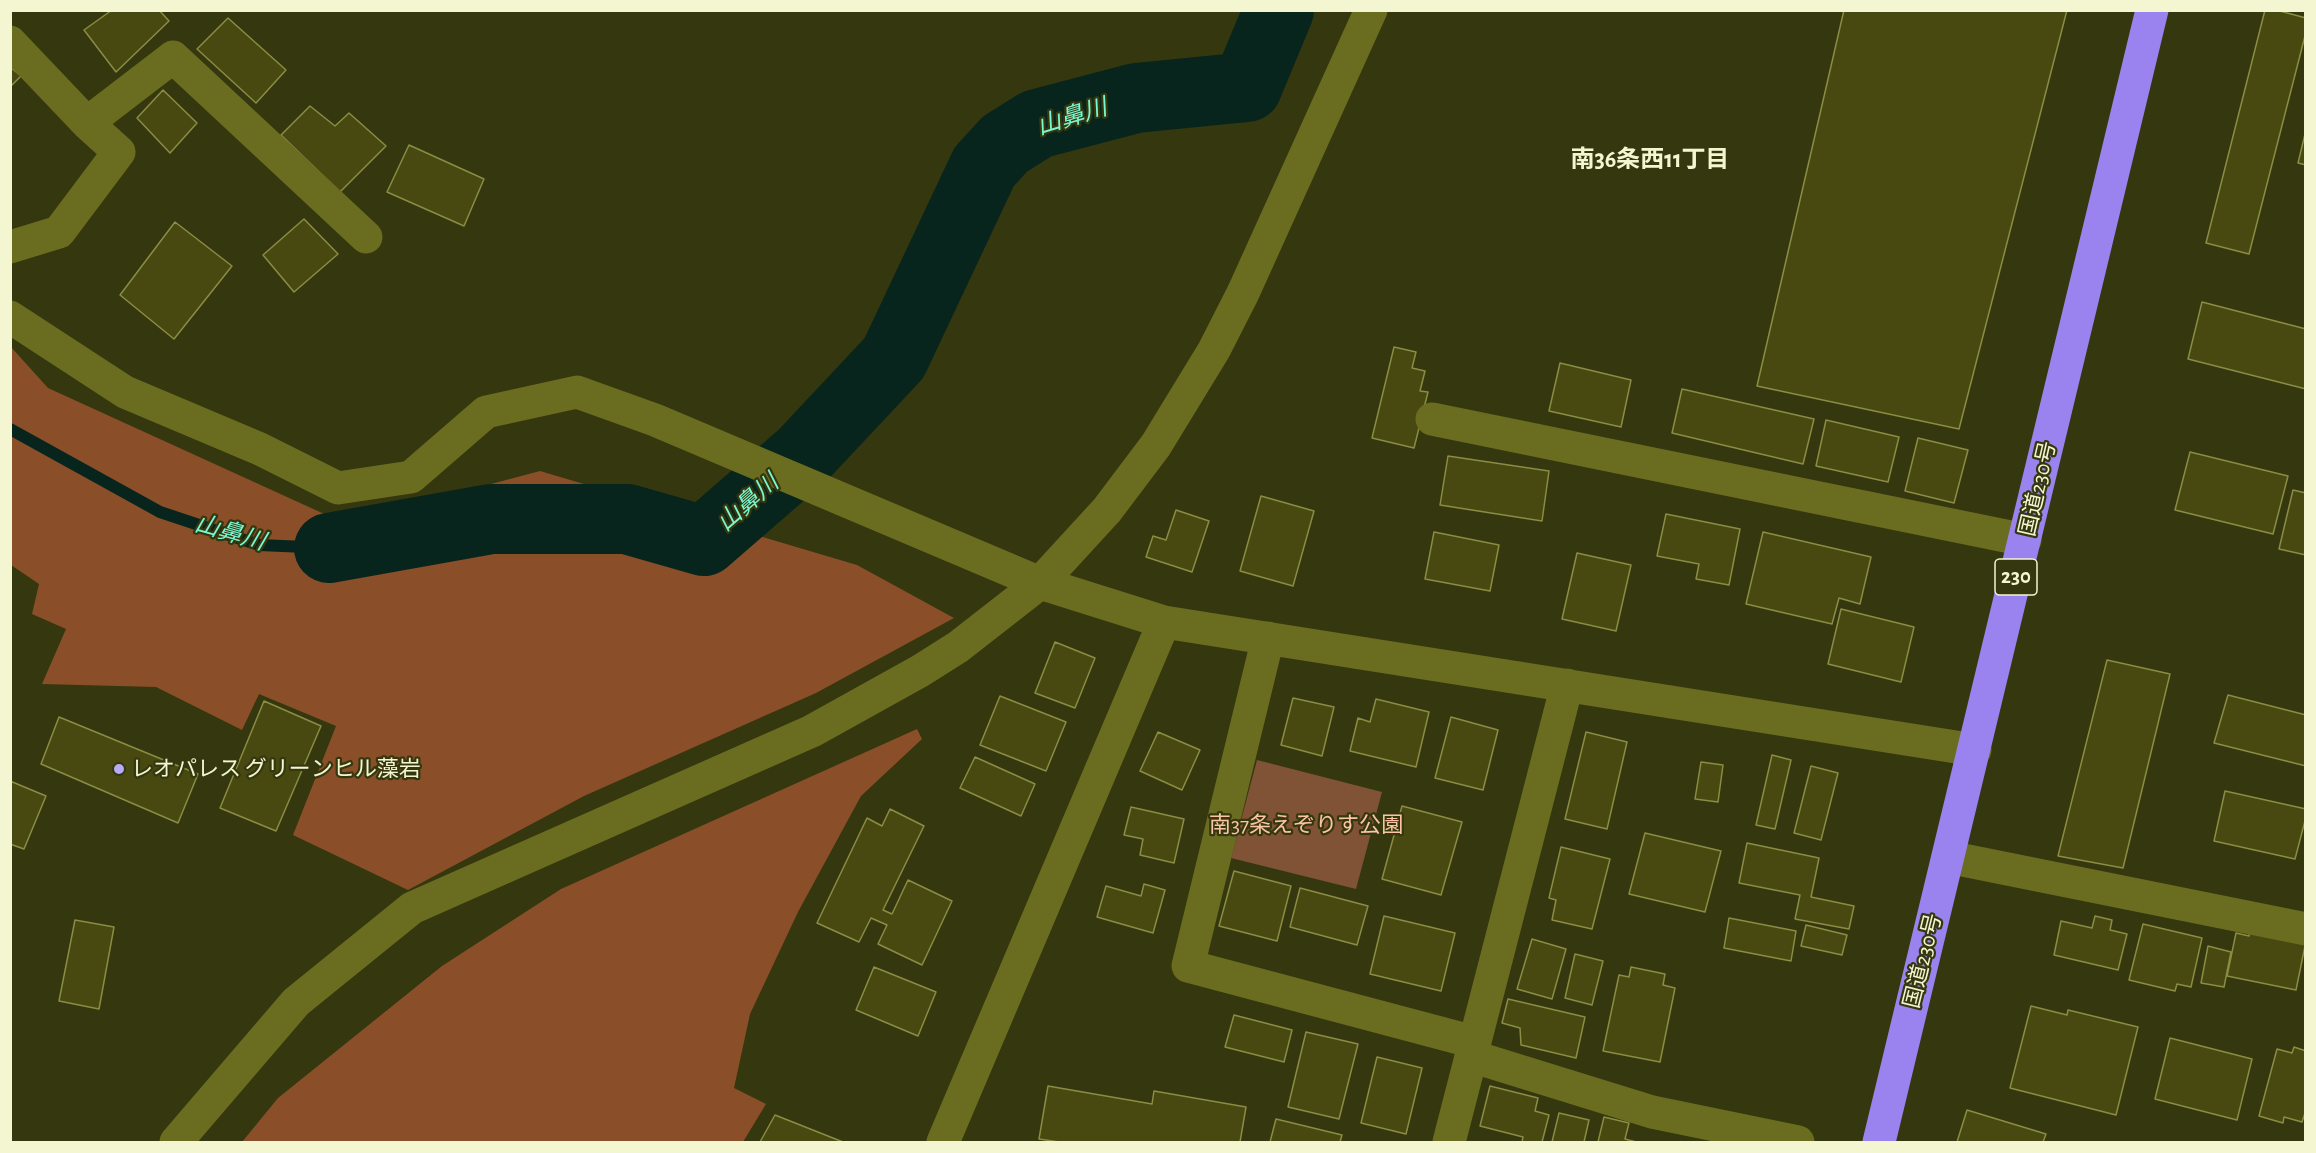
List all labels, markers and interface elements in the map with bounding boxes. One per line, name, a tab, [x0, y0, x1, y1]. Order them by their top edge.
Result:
water label: 山鼻川	[1033, 93, 1111, 141]
district label: 南36条西11丁目	[1570, 146, 1730, 174]
street label: 国道230号	[2014, 439, 2062, 539]
water label: 山鼻川	[711, 469, 785, 537]
water label: 山鼻川	[191, 509, 269, 557]
road number: 230	[1995, 559, 2037, 595]
place label: レオパレス グリーンヒル藻岩	[131, 756, 421, 782]
marker: レオパレス グリーンヒル藻岩	[112, 762, 126, 776]
park label: 南37条えぞりす公園	[1209, 812, 1403, 838]
street label: 国道230号	[1898, 911, 1948, 1011]

